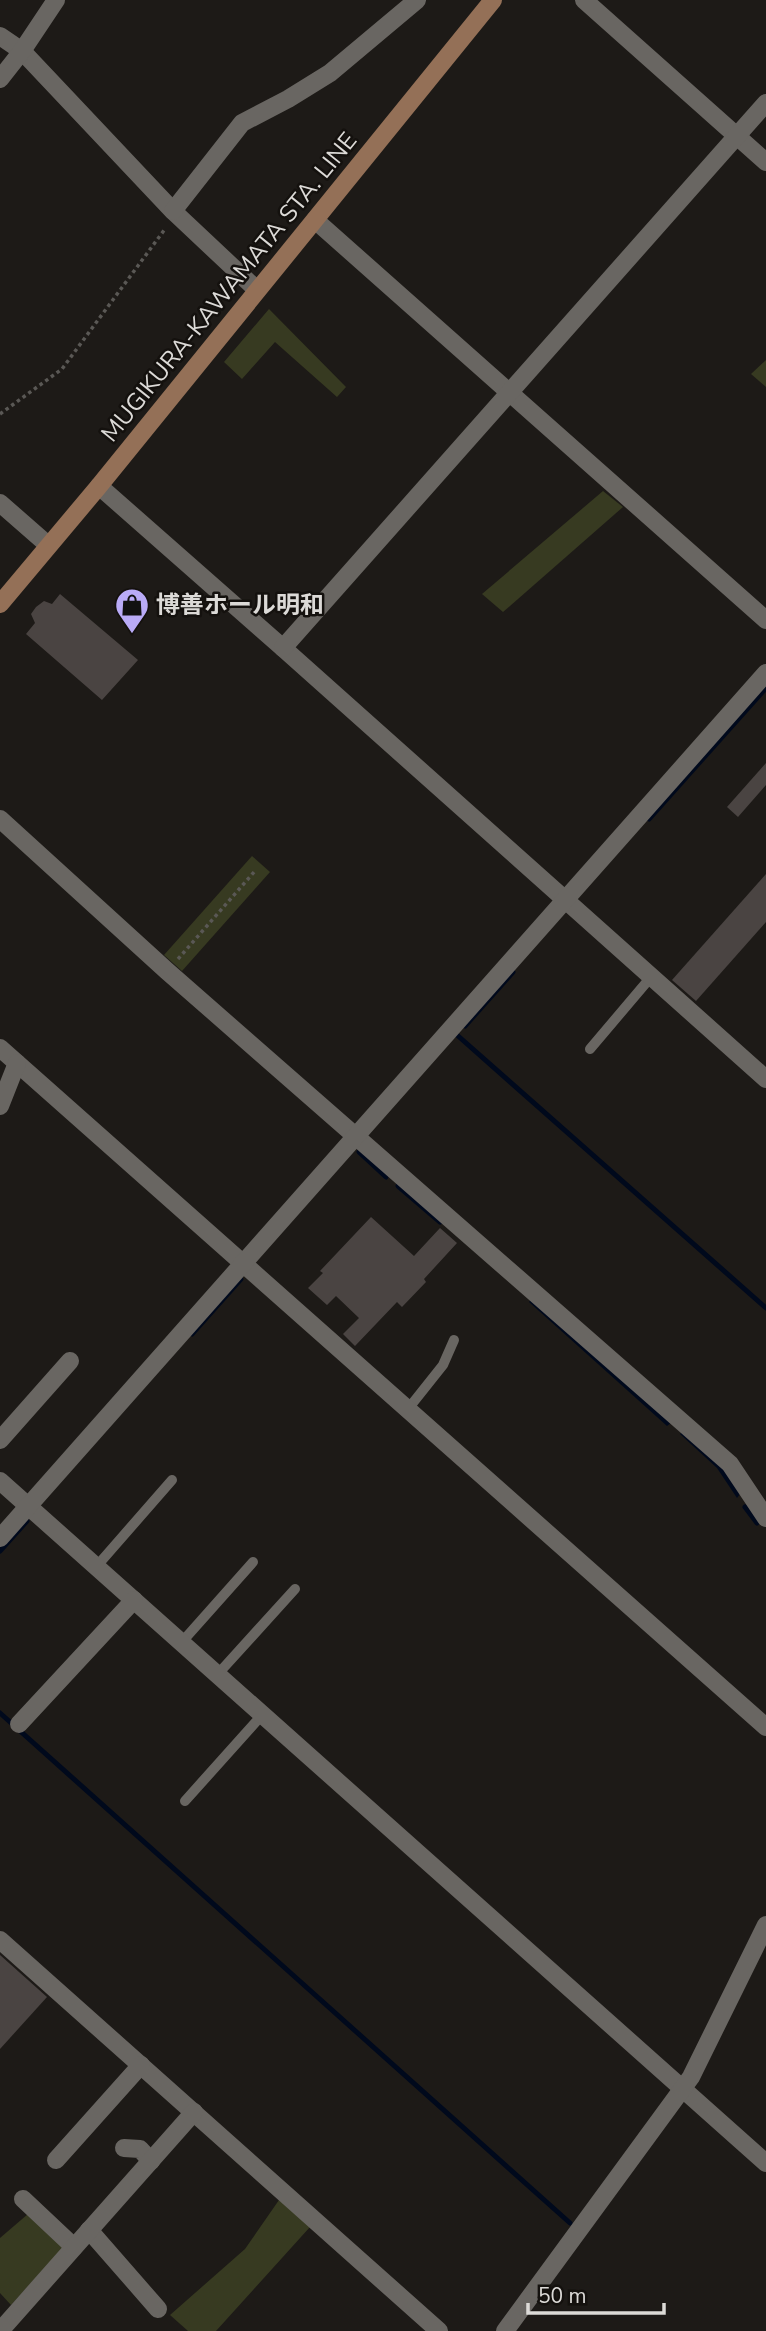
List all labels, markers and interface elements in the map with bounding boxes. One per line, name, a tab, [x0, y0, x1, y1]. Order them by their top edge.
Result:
street label: MUGIKURA-KAWAMATA STA. LINE	[94, 125, 364, 449]
shop icon: 博善ホール明和	[113, 586, 151, 635]
place label: 博善ホール明和	[156, 589, 324, 621]
scale bar	[528, 2272, 664, 2316]
text: 50 m	[538, 2282, 587, 2310]

